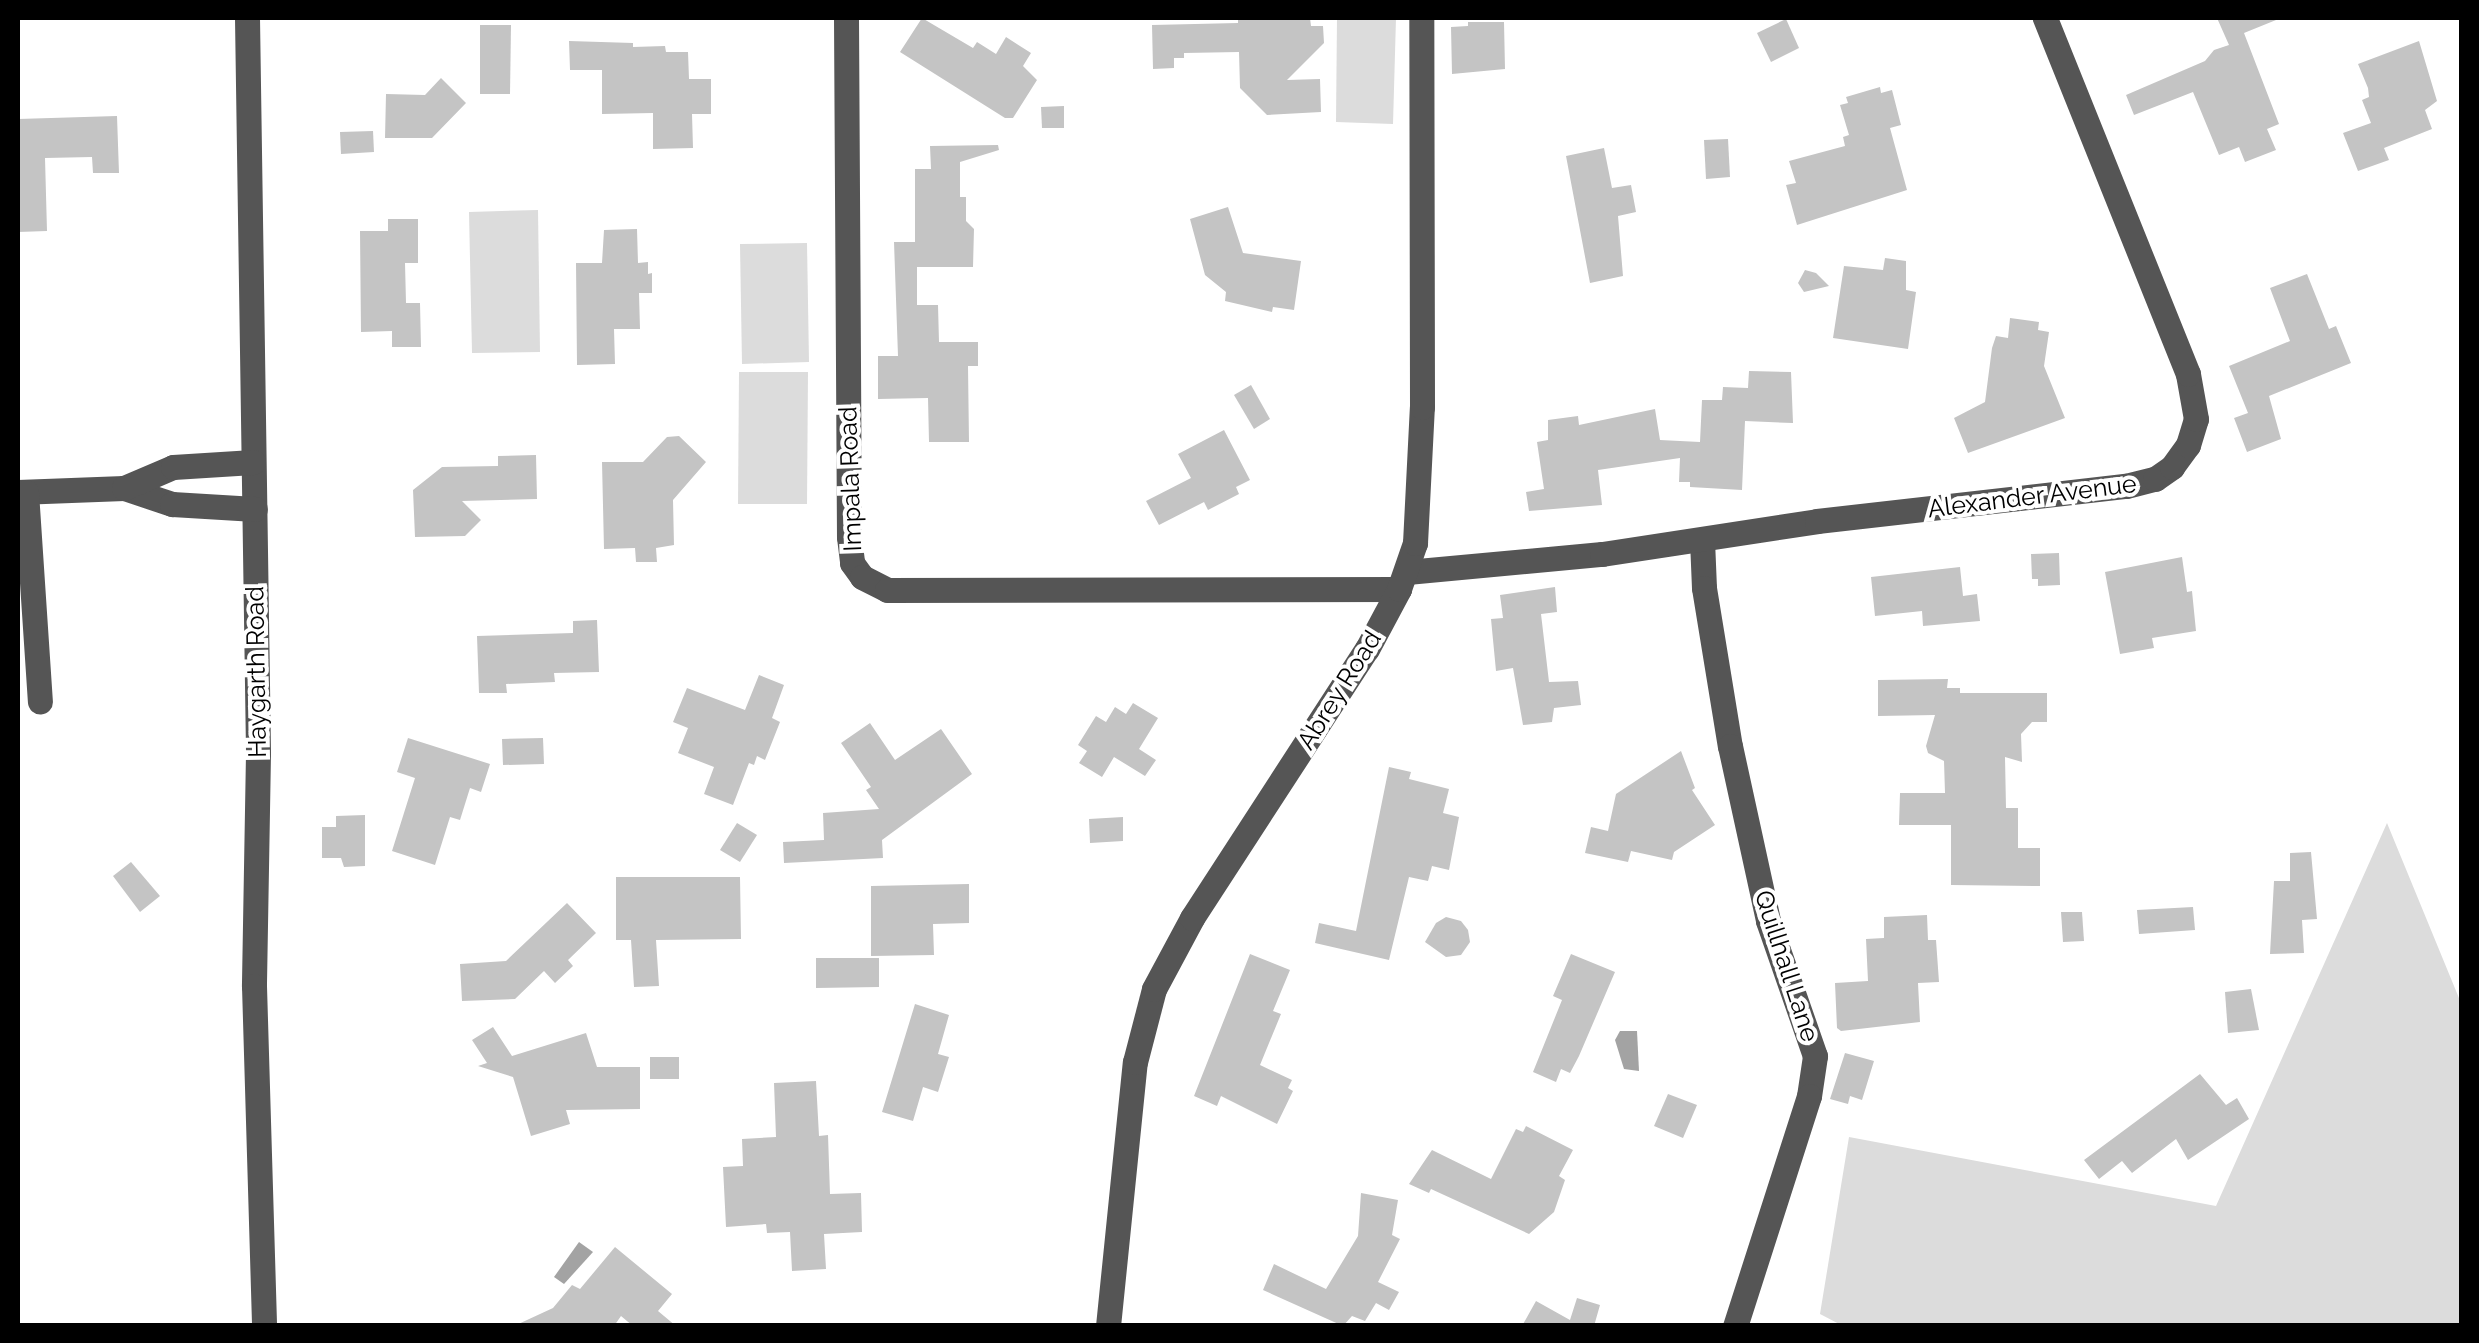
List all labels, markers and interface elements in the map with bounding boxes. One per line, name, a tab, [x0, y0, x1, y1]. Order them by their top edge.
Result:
street label: Impala Road	[832, 406, 868, 552]
street label: Alexander Avenue	[1925, 468, 2139, 524]
street label: Haygarth Road	[240, 586, 272, 758]
street label: Abrey Road	[1291, 625, 1387, 755]
street label: Quillhall Lane	[1748, 886, 1826, 1046]

